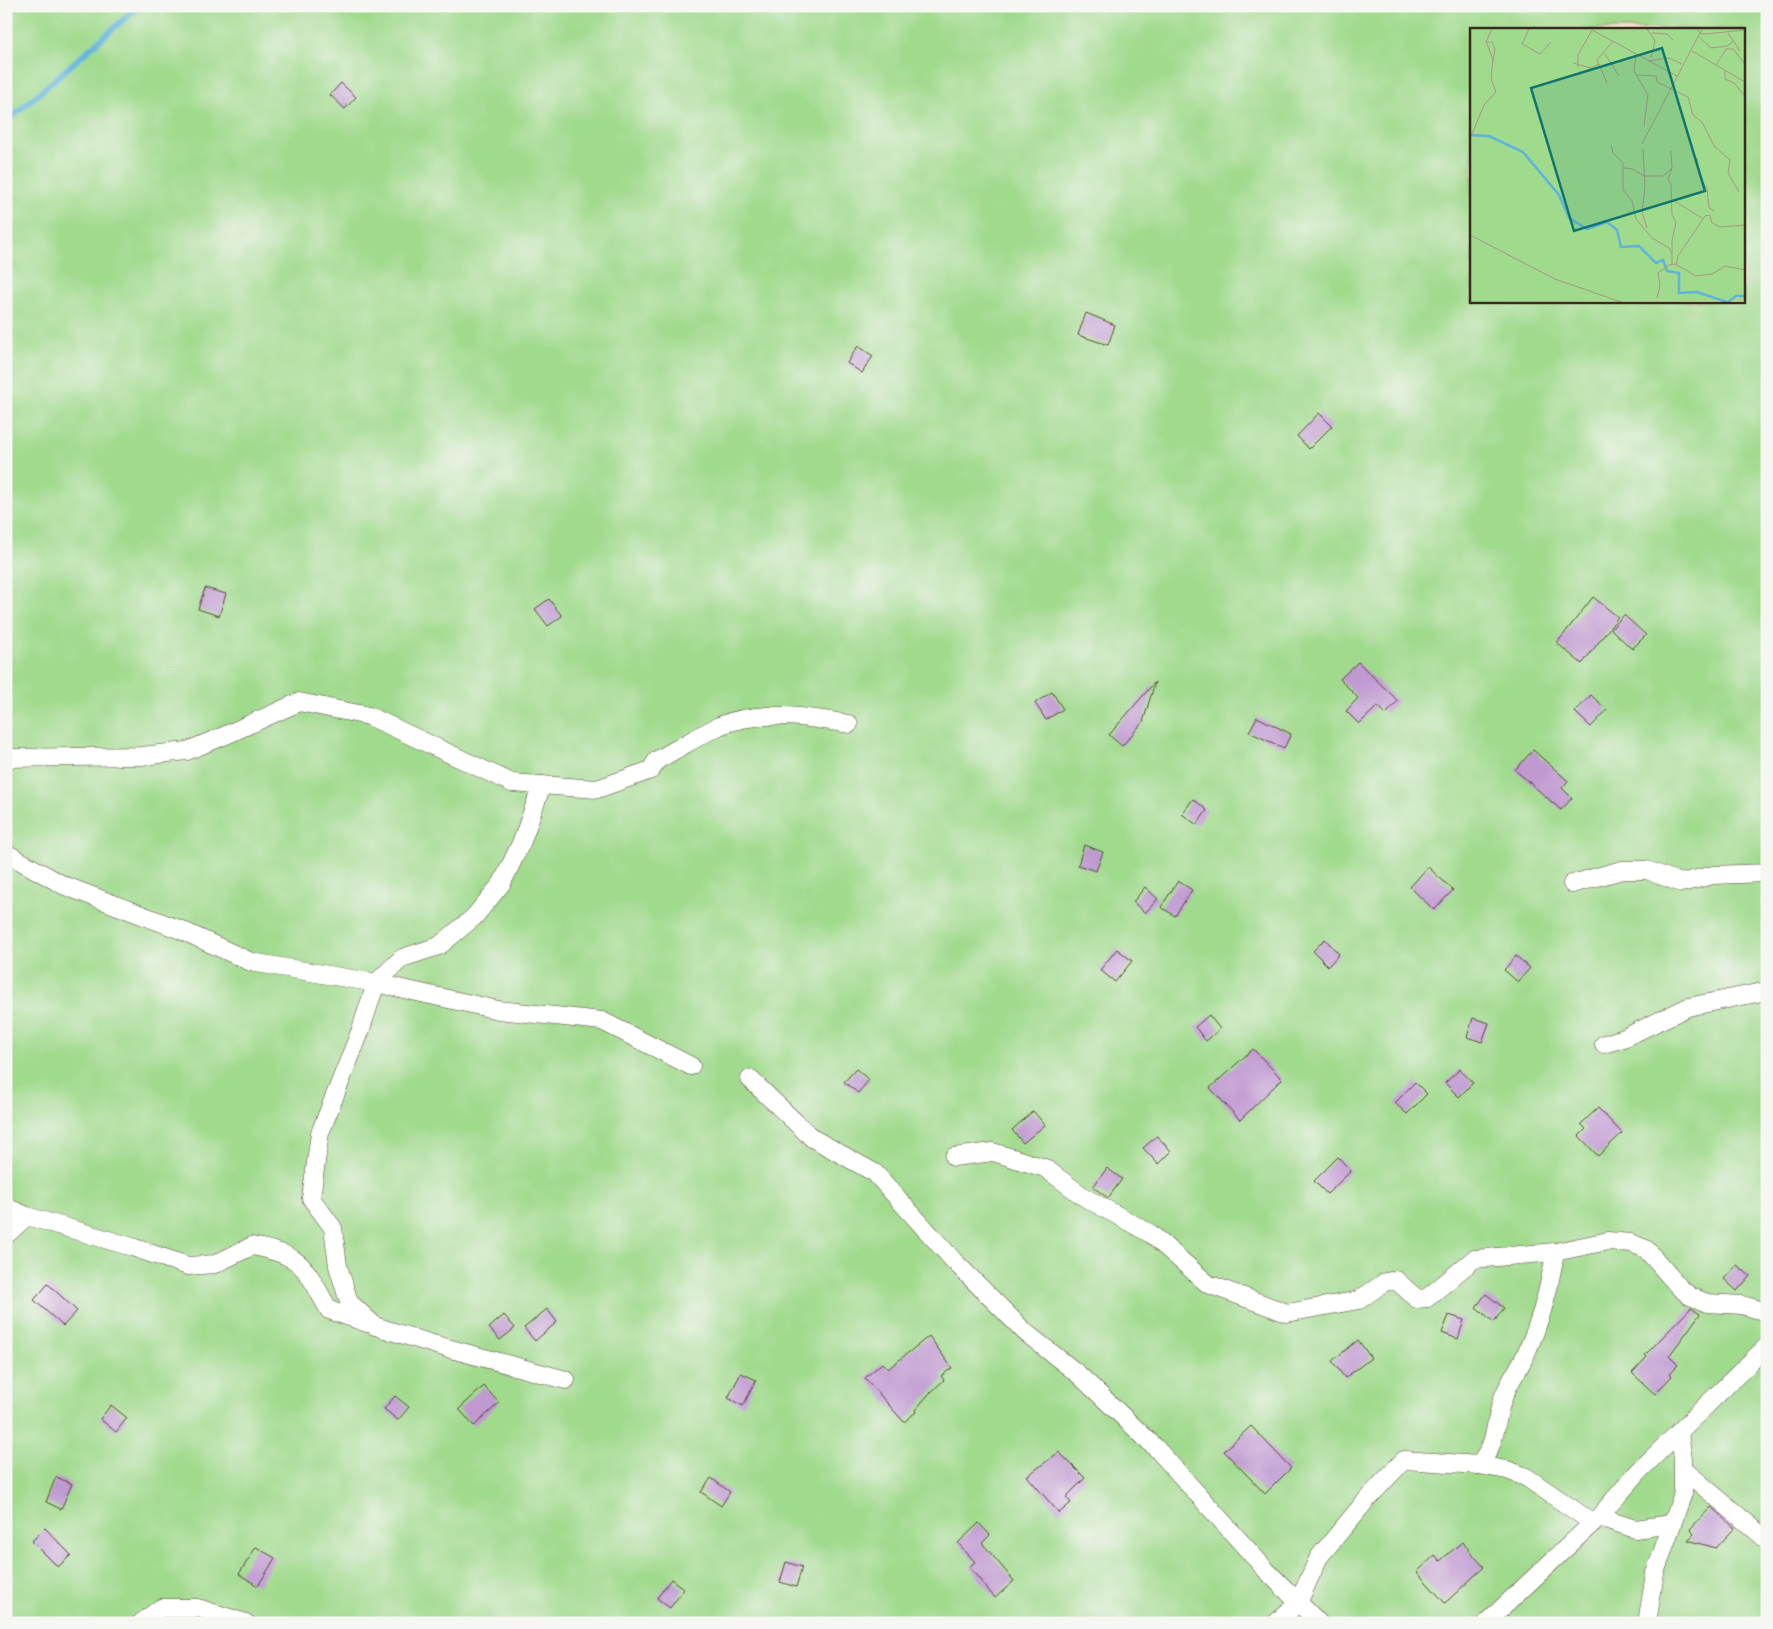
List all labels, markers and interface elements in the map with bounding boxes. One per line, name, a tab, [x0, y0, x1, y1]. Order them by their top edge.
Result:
inset map	[1470, 28, 1746, 302]

